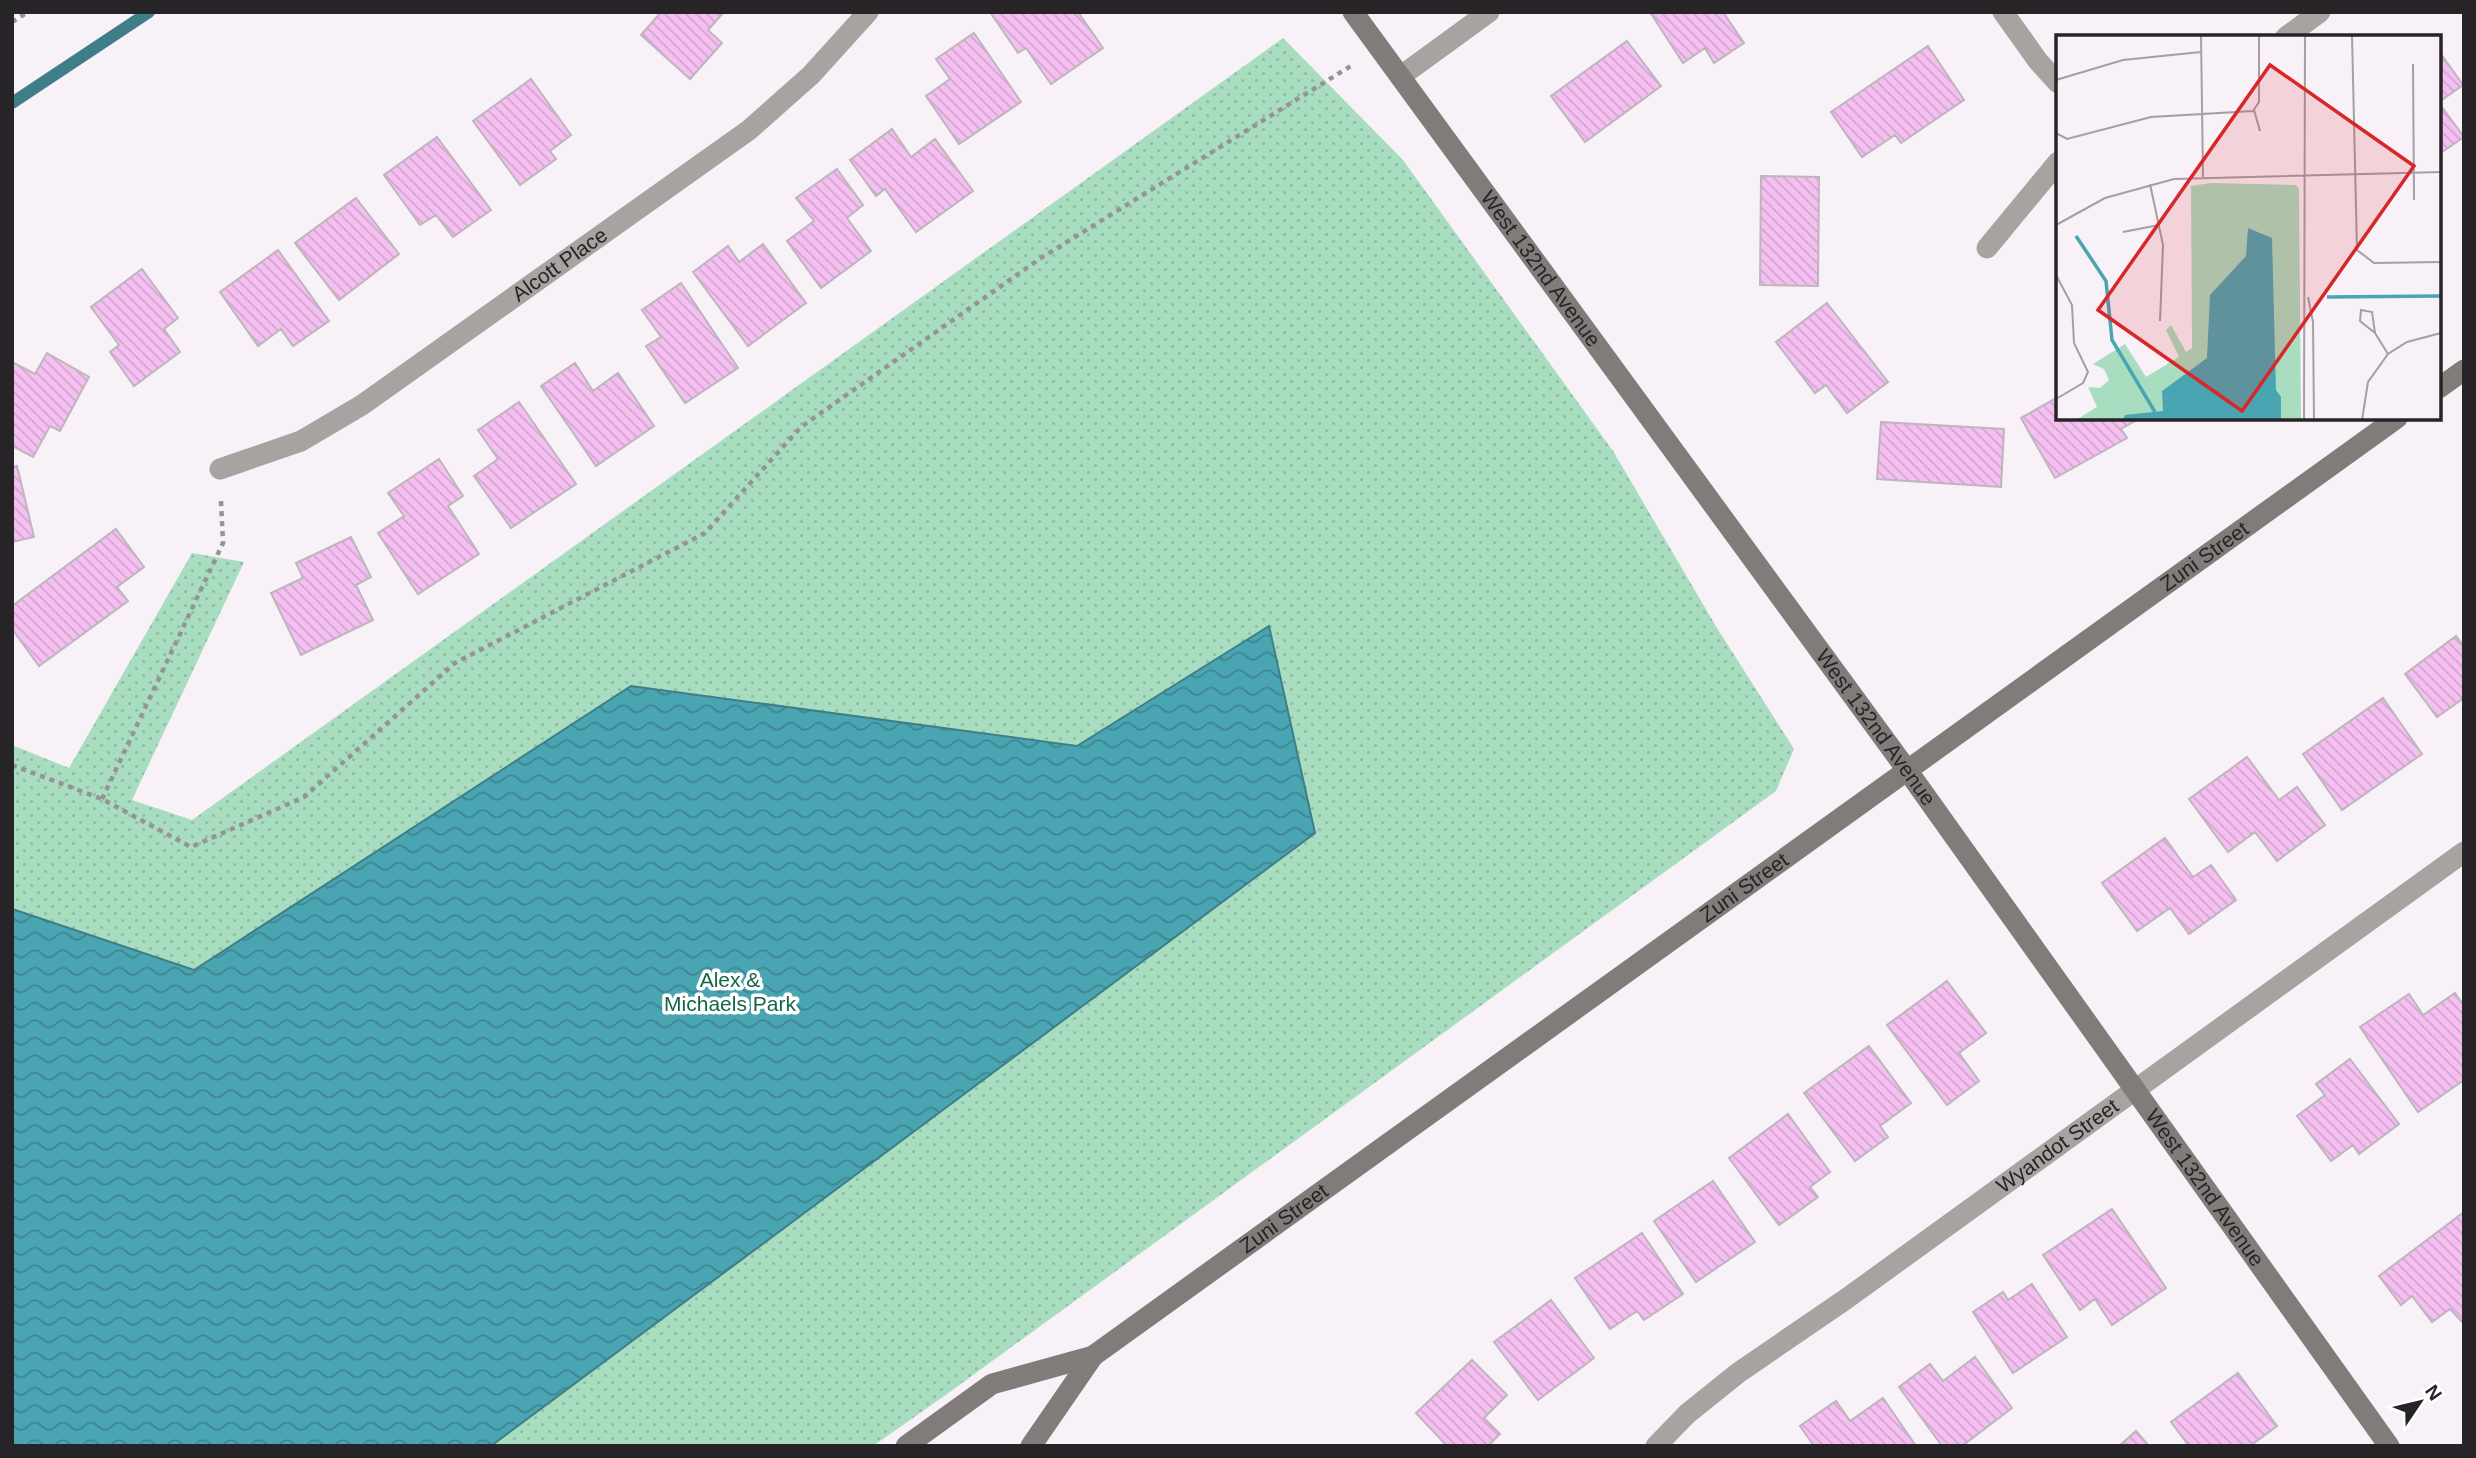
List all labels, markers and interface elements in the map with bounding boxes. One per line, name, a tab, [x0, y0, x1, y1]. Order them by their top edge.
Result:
inset map	[2056, 35, 2441, 420]
street label: West 132nd Avenue	[1476, 186, 1606, 351]
street label: Alcott Place	[507, 223, 611, 306]
street label: Zuni Street	[2156, 517, 2253, 595]
street label: West 132nd Avenue	[1812, 645, 1940, 810]
street label: Zuni Street	[1695, 848, 1792, 927]
park label: Alex & Michaels Park	[664, 968, 796, 1015]
street label: Wyandot Street	[1992, 1094, 2123, 1197]
street label: West 132nd Avenue	[2142, 1105, 2269, 1270]
street label: Zuni Street	[1235, 1179, 1332, 1258]
north arrow	[2385, 1367, 2455, 1437]
text: N	[2421, 1381, 2446, 1404]

